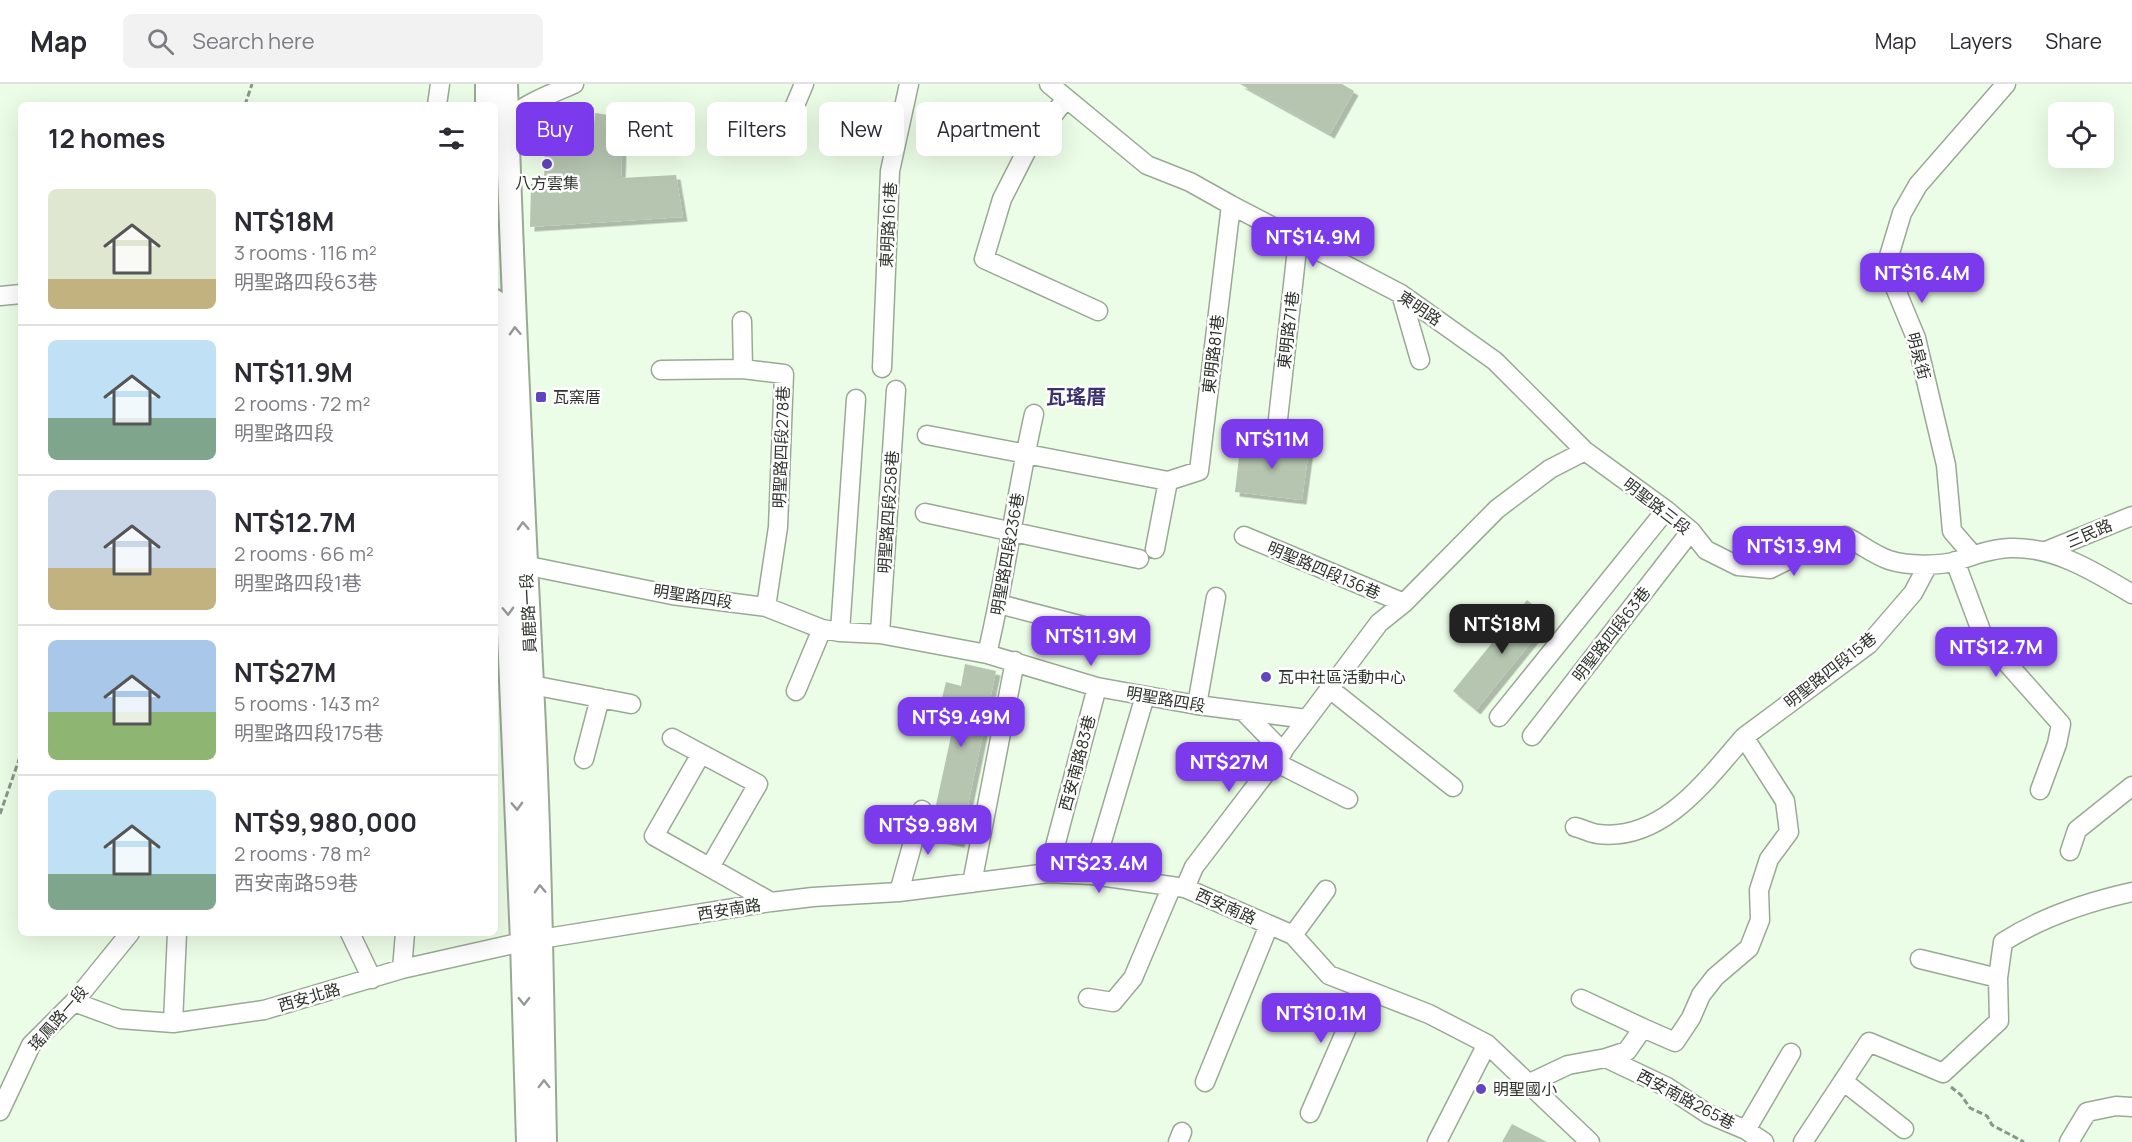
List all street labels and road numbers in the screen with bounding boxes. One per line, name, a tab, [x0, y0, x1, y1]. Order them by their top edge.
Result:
street label: 東明路161巷	[875, 181, 901, 269]
street label: 東明路	[1394, 285, 1446, 331]
street label: 東明路71巷	[1272, 290, 1304, 370]
street label: 東明路81巷	[1197, 313, 1229, 395]
street label: 明泉街	[1902, 330, 1936, 382]
street label: 明聖路四段278巷	[768, 385, 794, 509]
street label: 明聖路四段258巷	[873, 450, 903, 574]
street label: 明聖路三段	[1619, 473, 1695, 539]
street label: 明聖路四段236巷	[985, 491, 1029, 617]
street label: 三民路	[2063, 513, 2115, 553]
street label: 明聖路四段136巷	[1264, 536, 1384, 604]
street label: 員鹿路一段	[515, 572, 541, 654]
street label: 明聖路四段	[652, 579, 734, 613]
street label: 明聖路四段63巷	[1567, 582, 1655, 686]
street label: 明聖路四段15巷	[1779, 627, 1881, 713]
street label: 明聖路四段	[1125, 681, 1207, 717]
street label: 西安南路83巷	[1054, 713, 1100, 813]
street label: 西安南路	[1192, 883, 1260, 929]
street label: 西安南路	[696, 893, 762, 925]
street label: 西安北路	[275, 978, 343, 1016]
street label: 瑤鳳路一段	[23, 981, 93, 1055]
street label: 西安南路265巷	[1633, 1064, 1739, 1134]

